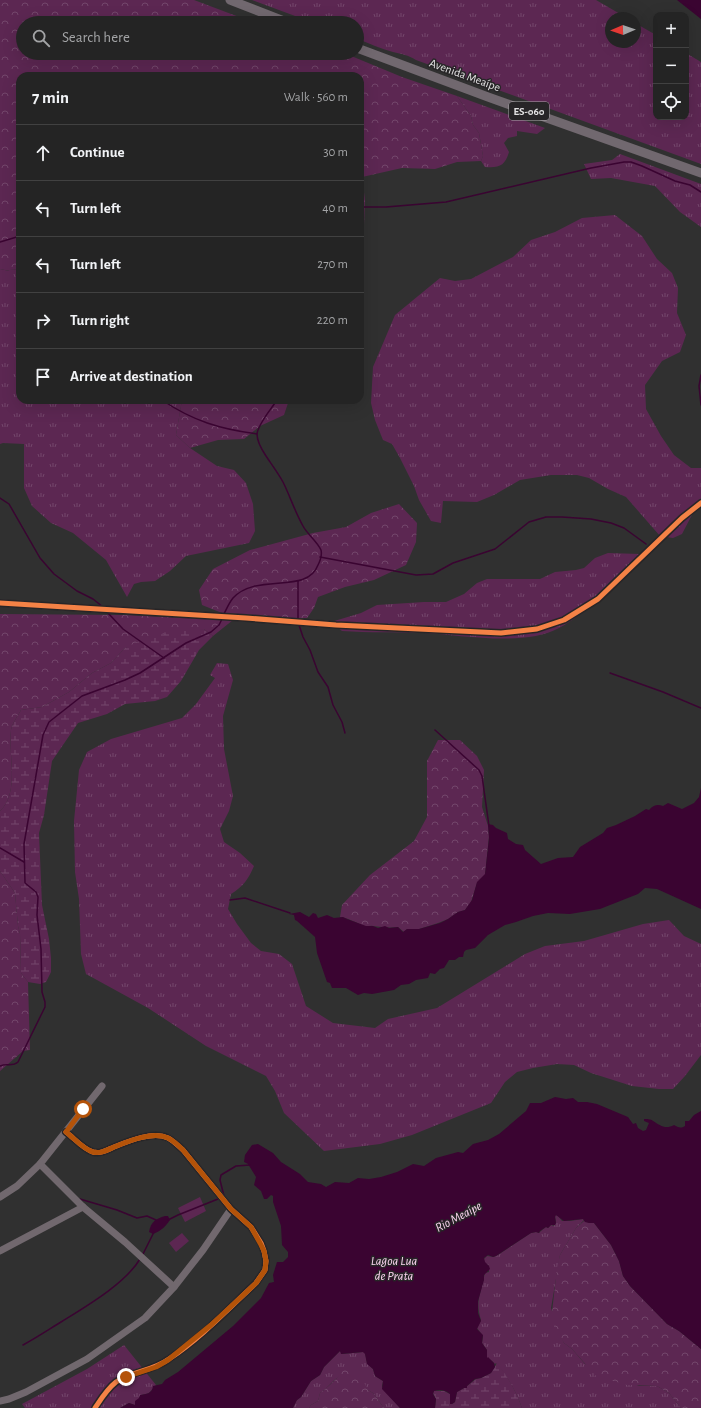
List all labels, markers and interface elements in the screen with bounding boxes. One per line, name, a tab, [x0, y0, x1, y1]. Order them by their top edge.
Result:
north arrow	[605, 12, 641, 48]
map controls	[653, 12, 689, 120]
button: +	[653, 12, 689, 48]
search box	[16, 16, 364, 60]
icon: search	[30, 27, 52, 49]
text: Search here	[62, 30, 130, 45]
button: −	[653, 48, 689, 84]
street label: Avenida Meaípe	[428, 57, 502, 93]
button: locate	[653, 84, 689, 120]
text: 7 min	[32, 89, 69, 106]
text: Walk · 560 m	[284, 91, 348, 104]
road number: ES-060	[509, 102, 549, 120]
icon: ahead	[32, 142, 54, 164]
text: Continue	[70, 145, 125, 160]
text: 30 m	[323, 146, 348, 159]
icon: left	[32, 198, 54, 220]
text: Turn left	[70, 201, 121, 216]
text: 40 m	[322, 202, 348, 215]
icon: left	[32, 254, 54, 276]
text: Turn left	[70, 257, 121, 272]
text: 270 m	[317, 258, 348, 271]
icon: right	[32, 310, 54, 332]
text: Turn right	[70, 313, 129, 328]
text: 220 m	[317, 314, 348, 327]
icon: arrive	[32, 366, 54, 388]
text: Arrive at destination	[70, 369, 193, 384]
route start	[74, 1100, 92, 1118]
water label: Rio Meaípe	[433, 1200, 484, 1235]
water label: Lagoa Lua de Prata	[371, 1255, 418, 1283]
route end	[117, 1368, 135, 1386]

